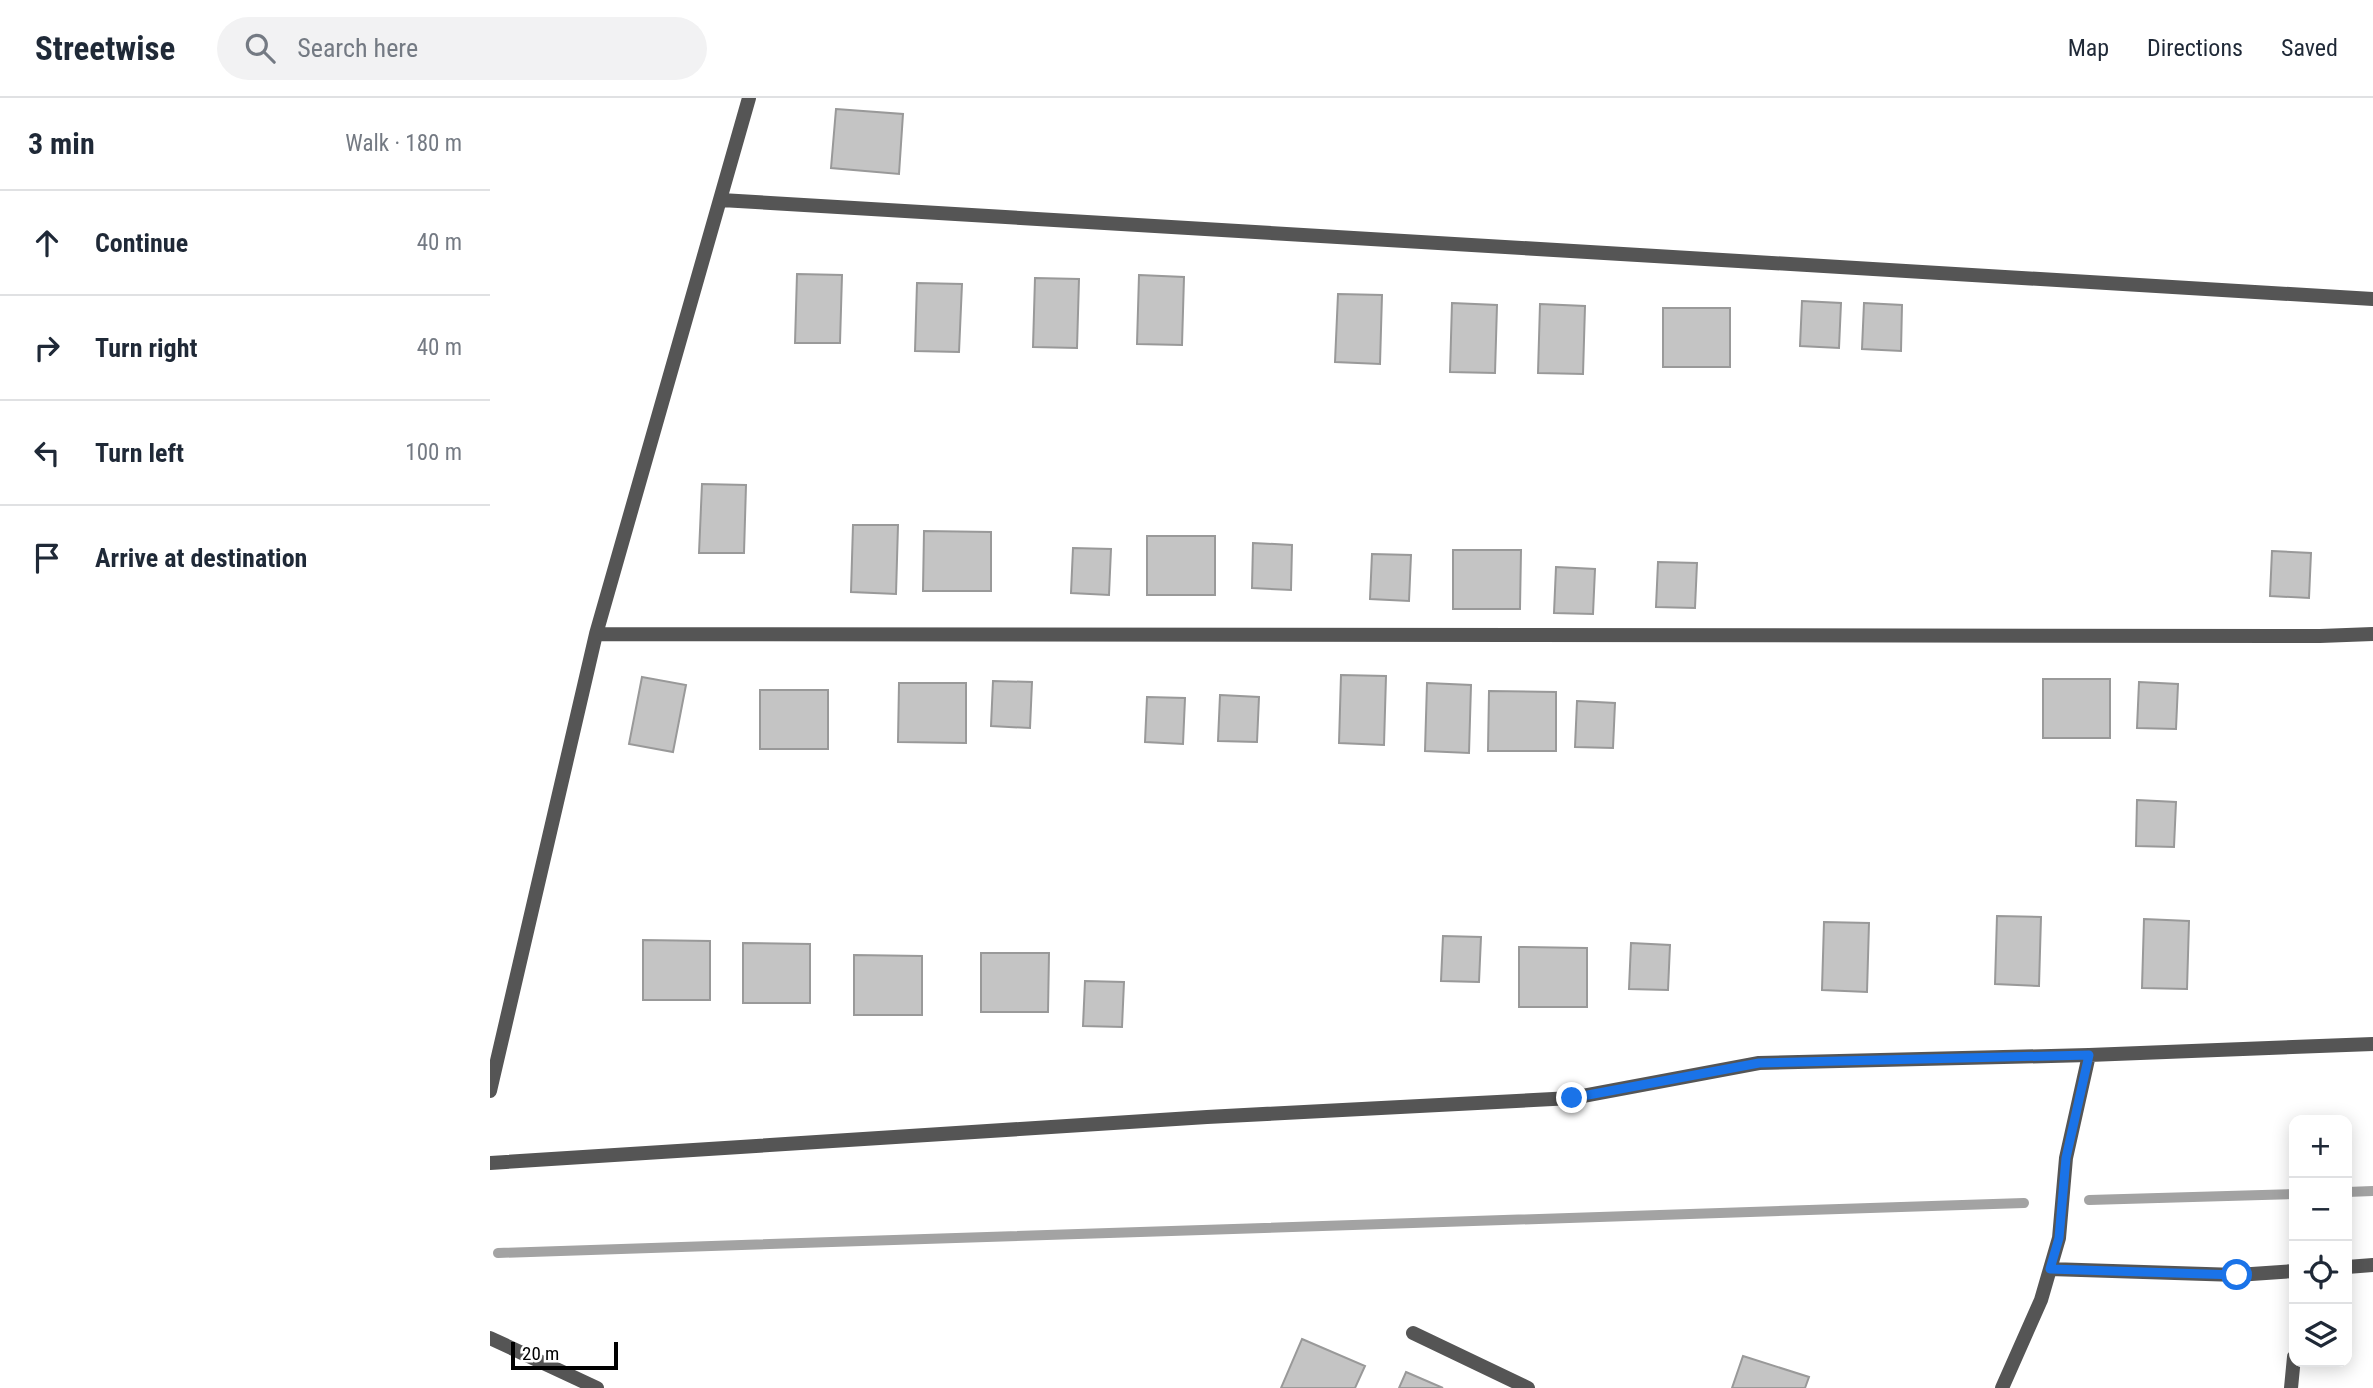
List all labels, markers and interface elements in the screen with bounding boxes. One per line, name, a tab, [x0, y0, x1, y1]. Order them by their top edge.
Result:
search box	[217, 17, 707, 80]
text: Streetwise	[35, 29, 175, 68]
icon: search	[241, 29, 279, 67]
text: Search here	[297, 33, 418, 63]
text: Map	[2068, 34, 2109, 62]
text: Directions	[2147, 34, 2243, 62]
text: Saved	[2281, 34, 2338, 62]
text: 3 min	[28, 126, 95, 161]
text: Walk · 180 m	[345, 130, 462, 157]
icon: ahead	[28, 224, 66, 262]
text: Continue	[95, 228, 188, 258]
text: 40 m	[417, 229, 462, 256]
icon: right	[28, 329, 66, 367]
text: Turn right	[95, 333, 197, 363]
text: 40 m	[417, 334, 462, 361]
icon: left	[28, 434, 66, 472]
text: Turn left	[95, 438, 184, 468]
text: 100 m	[405, 439, 462, 466]
icon: arrive	[28, 539, 66, 577]
text: Arrive at destination	[95, 543, 307, 573]
route end	[1556, 1082, 1587, 1113]
map controls	[2289, 1115, 2352, 1367]
button: +	[2289, 1115, 2352, 1178]
button: −	[2289, 1178, 2352, 1241]
button: locate	[2289, 1241, 2352, 1304]
route start	[2221, 1259, 2252, 1290]
button: layers	[2289, 1304, 2352, 1367]
scale bar	[511, 1339, 618, 1371]
text: 20 m	[522, 1342, 559, 1365]

